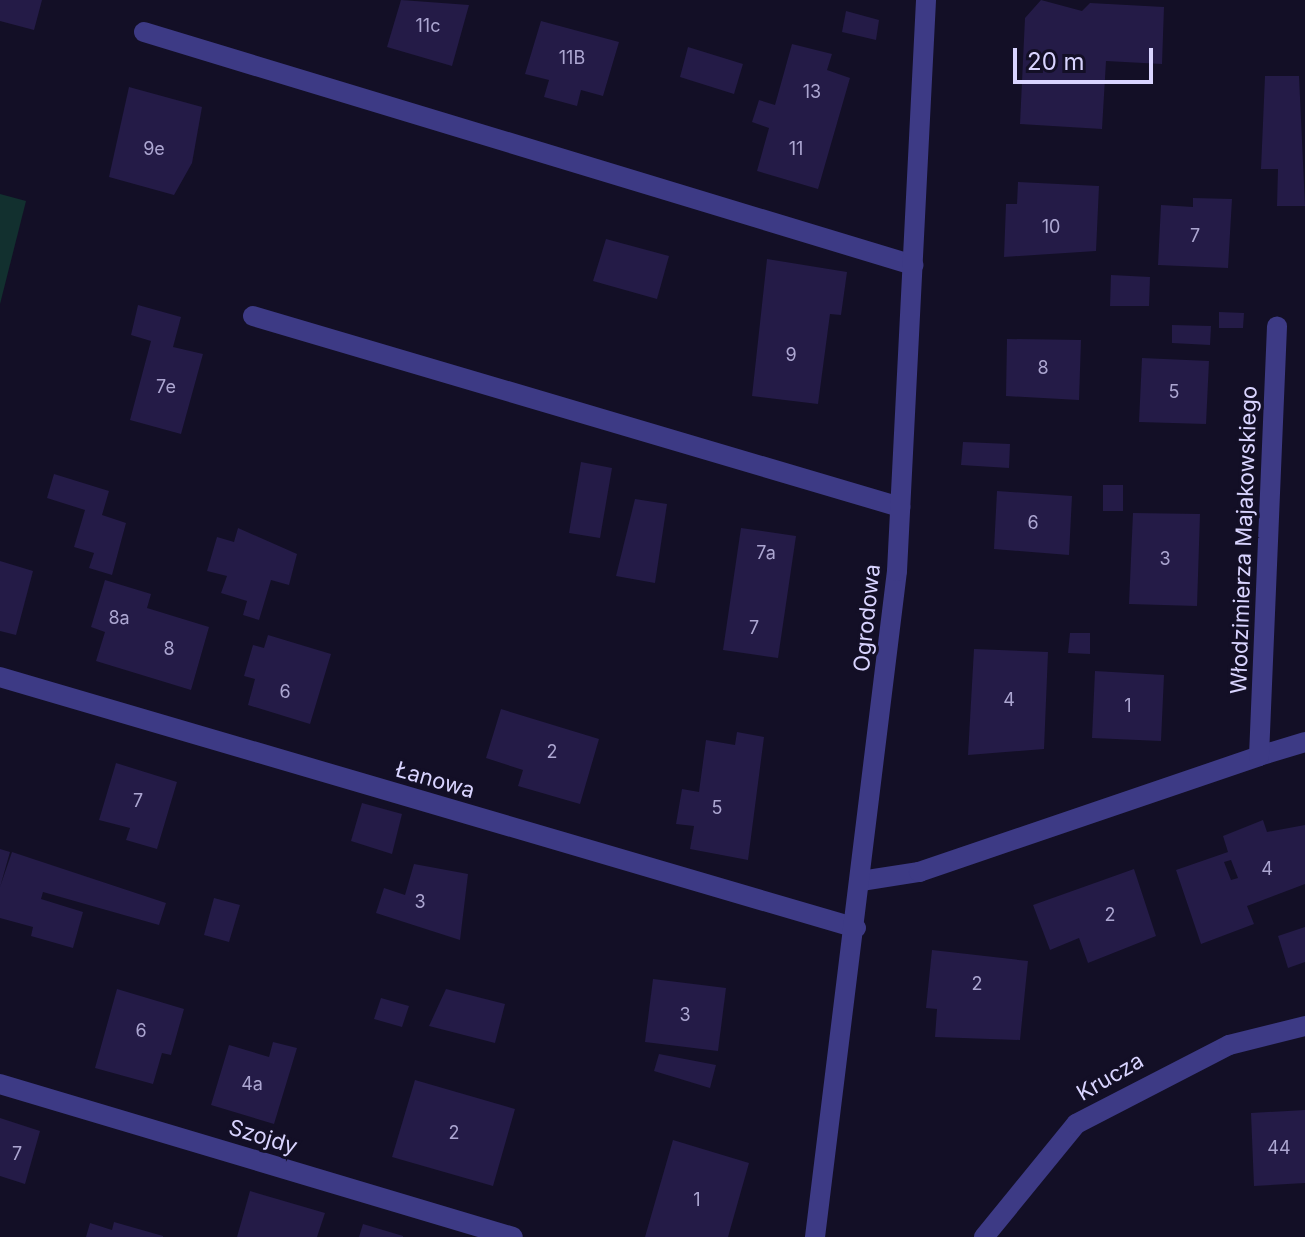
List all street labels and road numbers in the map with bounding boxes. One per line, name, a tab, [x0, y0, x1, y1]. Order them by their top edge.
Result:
street label: Włodzimierza Majakowskiego	[1225, 385, 1263, 695]
street label: Ogrodowa	[848, 563, 886, 673]
street label: Łanowa	[392, 756, 478, 804]
street label: Krucza	[1072, 1047, 1148, 1107]
street label: Szojdy	[225, 1114, 301, 1160]

